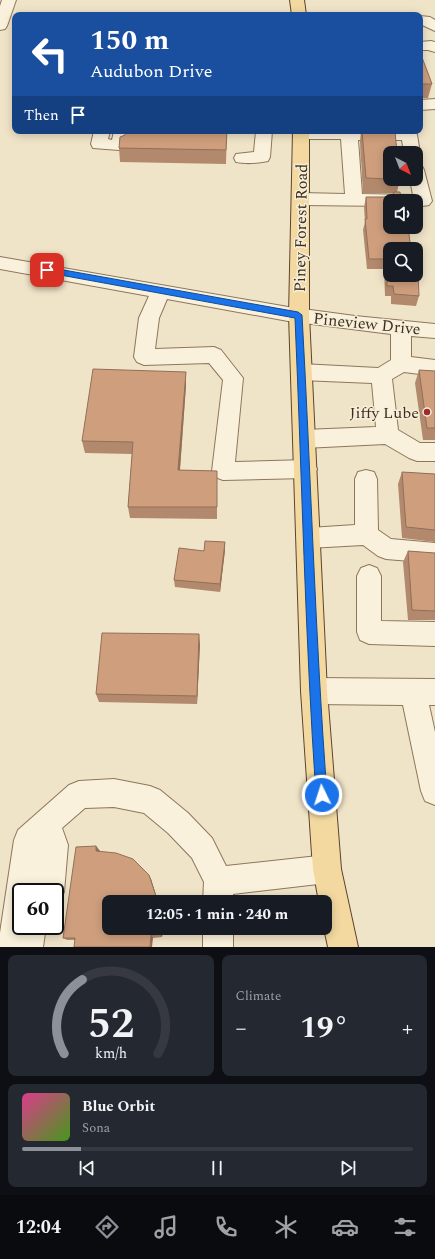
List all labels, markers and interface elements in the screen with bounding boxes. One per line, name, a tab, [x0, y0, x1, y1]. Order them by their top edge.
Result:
text: 150 m	[90, 19, 169, 62]
icon: left	[24, 28, 76, 80]
text: Audubon Drive	[90, 58, 212, 85]
text: Then	[24, 104, 59, 127]
icon: arrive	[67, 104, 89, 126]
north arrow	[383, 146, 423, 186]
map controls	[383, 146, 423, 282]
street label: Piney Forest Road	[288, 164, 314, 292]
button: sound	[383, 194, 423, 234]
button: search	[383, 242, 423, 282]
pin	[30, 253, 64, 287]
icon: arrive	[36, 259, 58, 281]
street label: Pineview Drive	[312, 306, 422, 342]
place label: Jiffy Lube	[349, 401, 419, 425]
marker: Jiffy Lube	[422, 407, 432, 417]
position arrow	[301, 774, 343, 816]
speed limit sign: 60	[12, 883, 64, 935]
text: 12:05 · 1 min · 240 m	[146, 903, 288, 926]
text: Climate	[236, 986, 281, 1006]
text: 52	[87, 992, 134, 1055]
text: 19°	[300, 1005, 349, 1051]
text: −	[236, 1012, 247, 1045]
text: +	[402, 1012, 413, 1045]
text: km/h	[95, 1042, 127, 1064]
text: Blue Orbit	[82, 1095, 155, 1118]
text: Sona	[82, 1118, 110, 1138]
icon: previous	[76, 1157, 98, 1179]
icon: pause	[206, 1157, 228, 1179]
icon: next	[337, 1157, 359, 1179]
icon: directions	[93, 1213, 121, 1241]
icon: music	[152, 1213, 180, 1241]
icon: phone	[212, 1213, 240, 1241]
icon: climate	[272, 1213, 300, 1241]
icon: car	[331, 1213, 359, 1241]
icon: filters	[391, 1213, 419, 1241]
text: 12:04	[16, 1214, 61, 1241]

